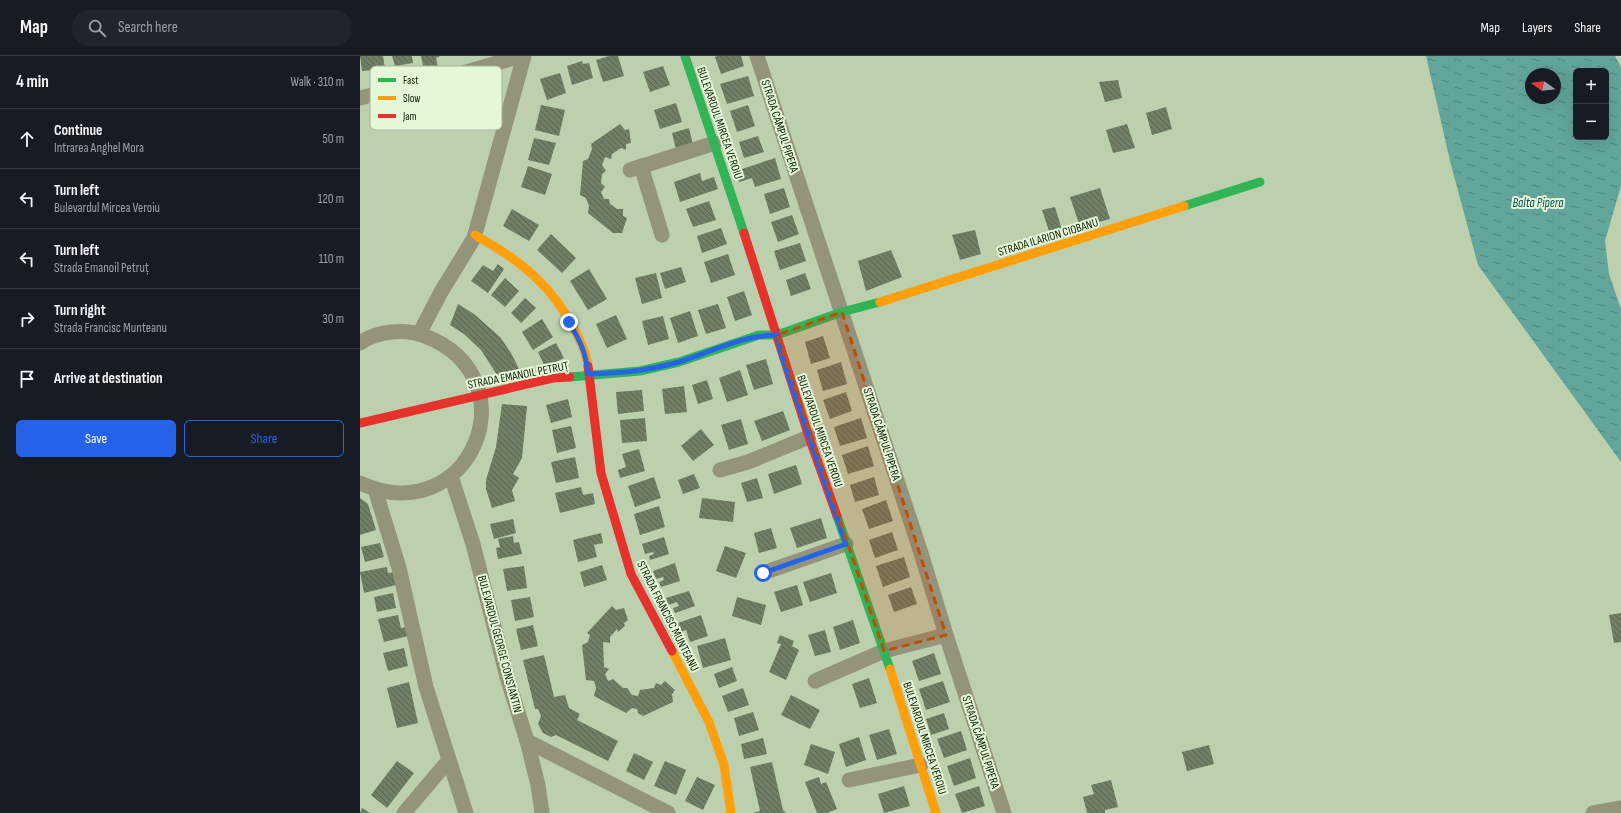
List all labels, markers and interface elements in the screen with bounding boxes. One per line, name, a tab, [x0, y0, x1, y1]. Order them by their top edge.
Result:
search box	[72, 10, 352, 46]
text: Map	[20, 16, 48, 39]
icon: search	[86, 17, 108, 39]
text: Search here	[118, 18, 178, 37]
text: Map	[1480, 19, 1500, 36]
text: Layers	[1522, 19, 1552, 36]
text: Share	[1574, 19, 1601, 36]
street label: BULEVARDUL MIRCEA VEROIU	[693, 65, 746, 181]
legend	[370, 66, 502, 130]
north arrow	[1525, 68, 1561, 104]
map controls	[1573, 68, 1609, 140]
button: +	[1573, 68, 1609, 104]
text: 4 min	[16, 72, 49, 92]
text: Walk · 310 m	[291, 74, 344, 90]
text: Fast	[403, 74, 419, 87]
street label: STRADA CÂMPUL PIPERA	[757, 78, 802, 175]
text: Slow	[403, 92, 420, 105]
button: −	[1573, 104, 1609, 140]
text: Jam	[402, 110, 417, 123]
text: Continue	[54, 121, 103, 140]
icon: ahead	[16, 128, 38, 150]
text: 50 m	[323, 131, 344, 147]
text: Intrarea Anghel Mora	[54, 140, 144, 156]
text: Turn left	[54, 181, 99, 200]
icon: left	[16, 188, 38, 210]
text: 120 m	[318, 191, 344, 207]
water label: Balta Pipera	[1512, 195, 1564, 211]
text: Bulevardul Mircea Veroiu	[54, 200, 160, 216]
street label: STRADA ILARION CIOBANU	[996, 215, 1100, 260]
text: Turn left	[54, 241, 99, 260]
icon: left	[16, 248, 38, 270]
text: 110 m	[319, 251, 344, 267]
text: Strada Emanoil Petruț	[54, 260, 149, 276]
text: Turn right	[54, 301, 106, 320]
icon: right	[16, 308, 38, 330]
text: 30 m	[322, 311, 344, 327]
route end	[560, 313, 578, 331]
text: Strada Francisc Munteanu	[54, 320, 167, 336]
street label: STRADA EMANOIL PETRUȚ	[466, 358, 570, 393]
icon: arrive	[16, 368, 38, 390]
text: Arrive at destination	[54, 369, 163, 388]
street label: BULEVARDUL MIRCEA VEROIU	[793, 373, 846, 489]
street label: STRADA CÂMPUL PIPERA	[859, 386, 904, 483]
button: Save	[16, 420, 176, 457]
button: Share	[184, 420, 344, 457]
street label: STRADA FRANCISC MUNTEANU	[633, 559, 702, 674]
route start	[754, 564, 772, 582]
street label: BULEVARDUL GEORGE CONSTANTIN	[474, 574, 525, 714]
street label: BULEVARDUL MIRCEA VEROIU	[899, 680, 950, 796]
street label: STRADA CÂMPUL PIPERA	[958, 694, 1003, 791]

